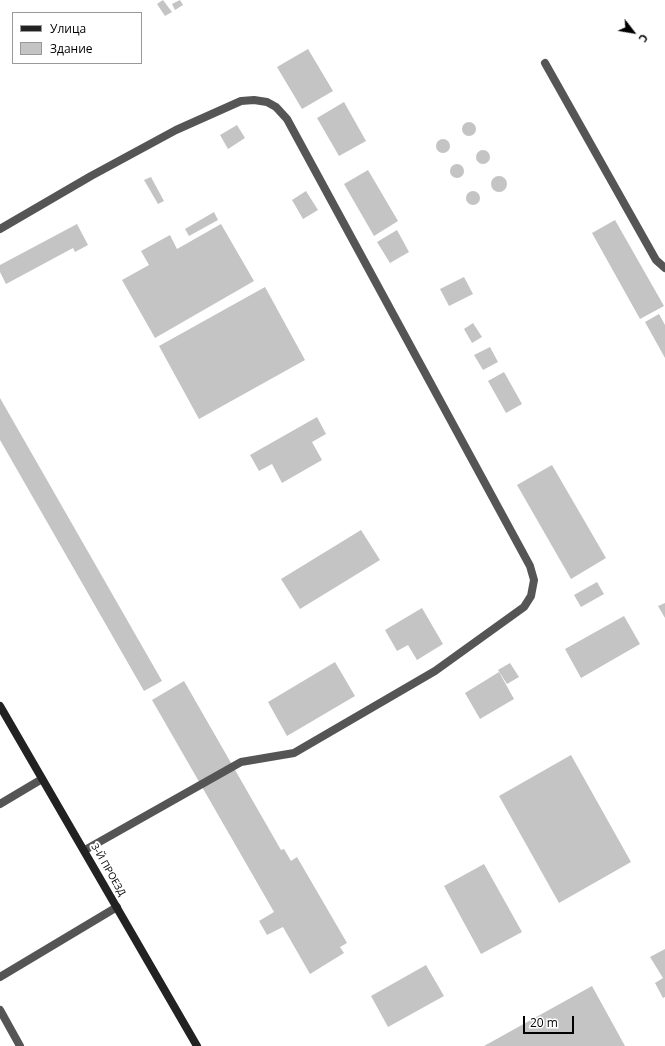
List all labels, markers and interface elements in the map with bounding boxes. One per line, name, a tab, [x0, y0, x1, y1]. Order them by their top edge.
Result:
legend	[12, 12, 142, 64]
north arrow	[613, 12, 653, 52]
text: Улица	[50, 20, 86, 37]
text: С	[635, 32, 652, 45]
text: Здание	[50, 40, 93, 57]
street label: 3-Й ПРОЕЗД	[88, 842, 128, 898]
scale bar	[525, 1008, 576, 1034]
text: 20 m	[530, 1014, 558, 1031]

